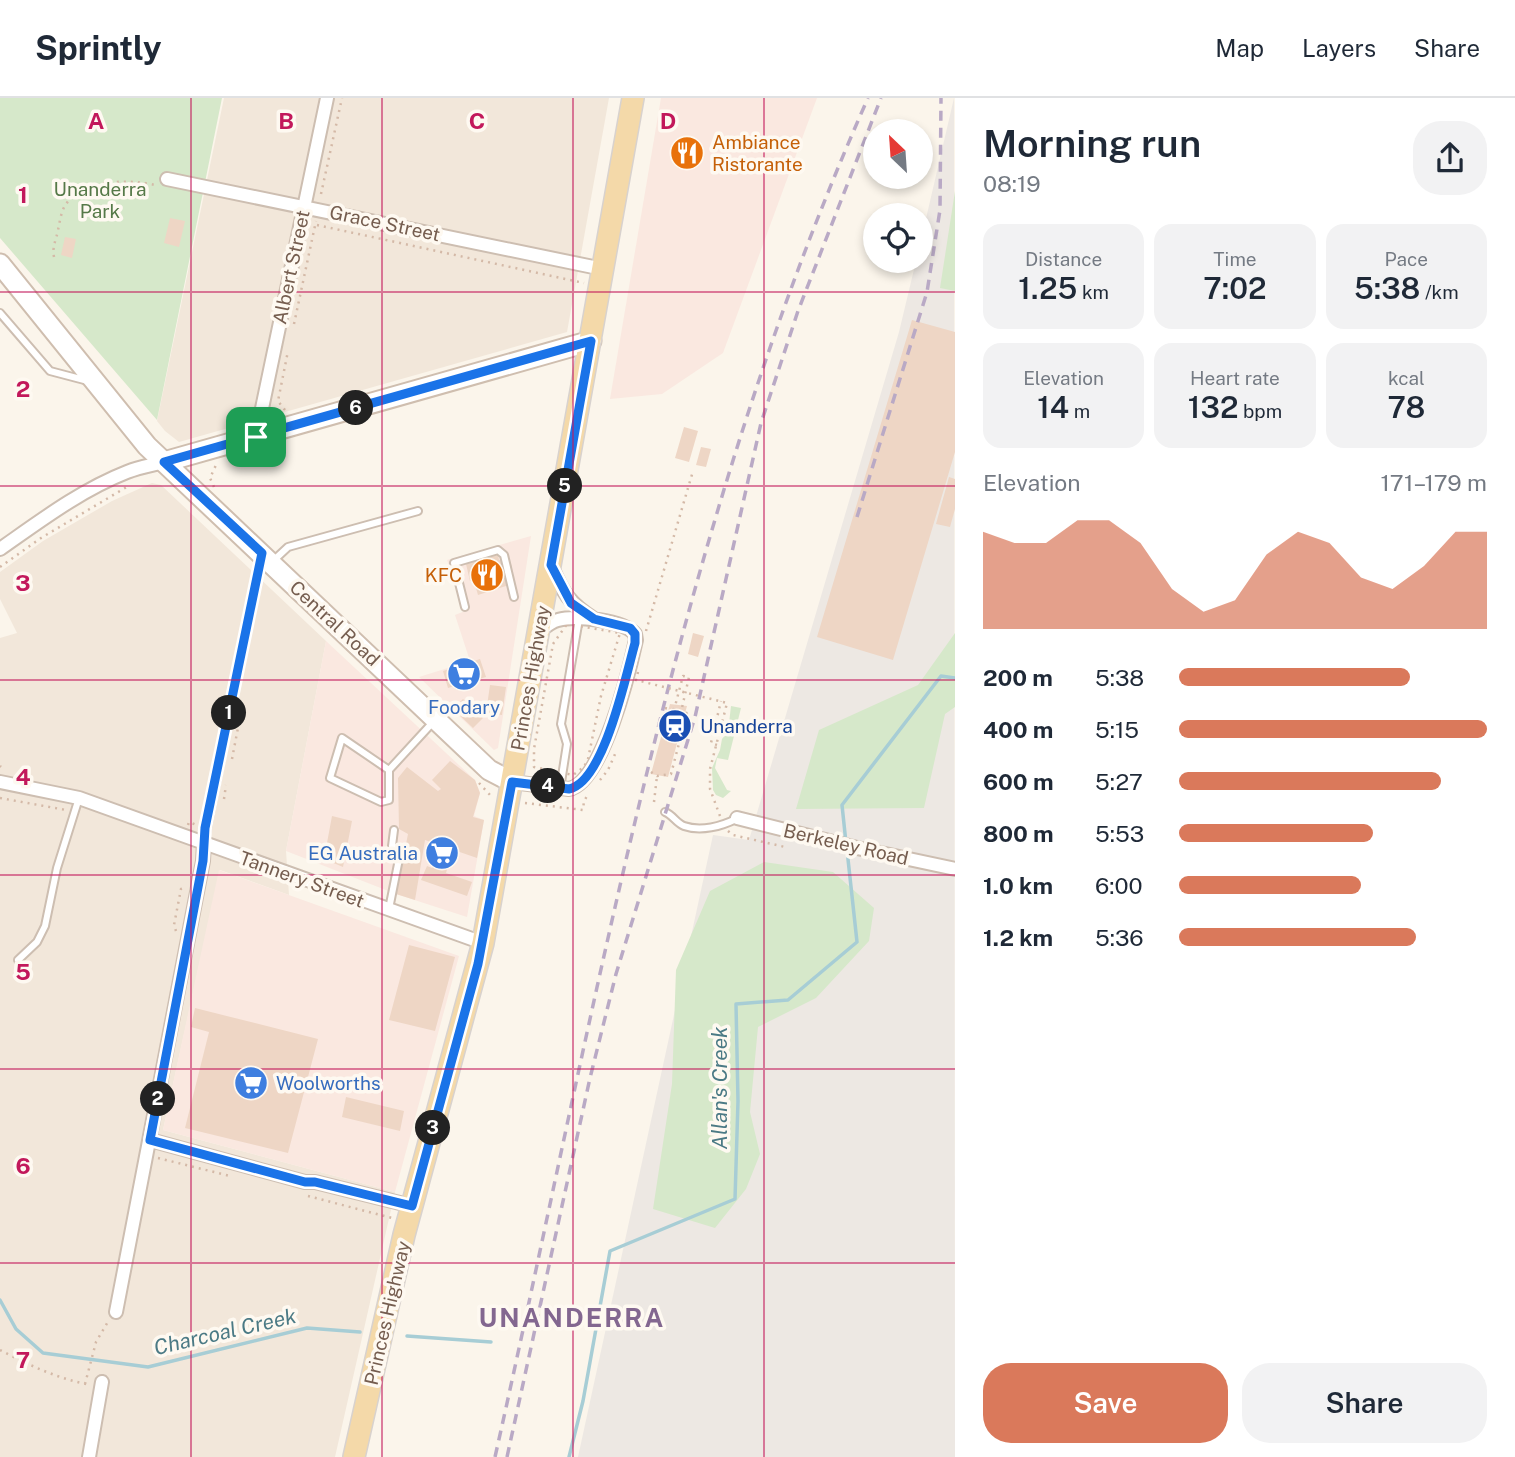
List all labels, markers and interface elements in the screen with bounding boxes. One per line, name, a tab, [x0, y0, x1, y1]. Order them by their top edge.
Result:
text: Sprintly	[35, 29, 162, 67]
text: Map	[1215, 34, 1264, 62]
text: Layers	[1302, 34, 1376, 62]
text: Share	[1414, 34, 1480, 62]
text: A	[88, 107, 105, 134]
text: B	[278, 107, 294, 134]
text: C	[469, 107, 485, 134]
text: D	[660, 107, 676, 134]
north arrow	[863, 119, 933, 189]
map controls	[863, 119, 933, 273]
text: Morning run	[983, 121, 1201, 166]
button: share	[1413, 121, 1487, 195]
place label: Ambiance Ristorante	[712, 131, 803, 175]
restaurant icon: Ambiance Ristorante	[668, 134, 706, 172]
text: 08:19	[983, 170, 1041, 197]
park label: Unanderra Park	[54, 178, 146, 222]
text: 1	[18, 181, 28, 208]
street label: Grace Street	[328, 201, 442, 245]
button: locate	[863, 203, 933, 273]
street label: Albert Street	[268, 208, 314, 326]
text: Distance	[1025, 248, 1102, 270]
text: Time	[1213, 248, 1257, 270]
text: Pace	[1385, 248, 1428, 270]
text: 1.25	[1018, 270, 1077, 306]
text: 7:02	[1203, 270, 1267, 306]
text: 5:38	[1354, 270, 1420, 306]
text: km	[1077, 281, 1109, 303]
text: /km	[1420, 281, 1459, 303]
text: Elevation	[1023, 367, 1104, 389]
text: Heart rate	[1190, 367, 1280, 389]
text: kcal	[1388, 367, 1425, 389]
text: 2	[16, 375, 30, 402]
text: 14	[1037, 389, 1069, 425]
text: 132	[1188, 389, 1238, 425]
text: 78	[1387, 389, 1425, 425]
pin: 6	[338, 390, 374, 426]
text: 6	[349, 396, 362, 418]
text: m	[1069, 400, 1090, 422]
text: bpm	[1238, 400, 1282, 422]
pin	[226, 407, 286, 467]
icon: arrive	[237, 418, 275, 456]
pin: 5	[548, 468, 582, 504]
text: Elevation	[983, 469, 1081, 496]
text: 171–179 m	[1380, 469, 1487, 496]
text: 5	[558, 474, 571, 496]
restaurant icon: KFC	[468, 556, 506, 594]
place label: KFC	[425, 564, 462, 586]
text: 3	[15, 569, 31, 596]
street label: Central Road	[286, 576, 384, 670]
street label: Princes Highway	[506, 604, 554, 752]
supermarket icon: Foodary	[445, 655, 483, 693]
text: 200 m	[983, 664, 1053, 691]
text: 5:38	[1095, 664, 1144, 691]
pin: 1	[212, 696, 246, 730]
place label: Foodary	[428, 696, 500, 718]
text: 1	[224, 701, 233, 723]
station icon: Unanderra	[656, 707, 694, 745]
place label: Unanderra	[700, 715, 793, 737]
text: 400 m	[983, 716, 1053, 743]
text: 5:15	[1095, 716, 1139, 743]
text: 4	[15, 763, 31, 790]
pin: 4	[530, 768, 566, 804]
text: 600 m	[983, 768, 1053, 795]
text: 5:27	[1095, 768, 1143, 795]
text: 4	[541, 774, 554, 796]
street label: Berkeley Road	[781, 819, 911, 869]
text: 800 m	[983, 820, 1054, 847]
text: 5:53	[1095, 820, 1144, 847]
supermarket icon: EG Australia	[423, 834, 461, 872]
place label: EG Australia	[308, 842, 418, 864]
street label: Tannery Street	[237, 846, 367, 912]
text: 1.0 km	[983, 872, 1053, 899]
text: 6:00	[1095, 872, 1143, 899]
text: 1.2 km	[983, 924, 1053, 951]
text: 5:36	[1095, 924, 1144, 951]
text: 5	[15, 958, 31, 985]
water label: Allan's Creek	[707, 1026, 732, 1149]
supermarket icon: Woolworths	[232, 1064, 270, 1102]
place label: Woolworths	[276, 1072, 381, 1094]
pin: 2	[140, 1082, 176, 1116]
text: 2	[151, 1087, 164, 1109]
pin: 3	[416, 1110, 450, 1146]
text: 3	[426, 1116, 439, 1138]
text: 6	[15, 1152, 31, 1179]
street label: Princes Highway	[360, 1239, 414, 1387]
district label: UNANDERRA	[479, 1302, 665, 1333]
water label: Charcoal Creek	[151, 1303, 299, 1360]
text: 7	[16, 1346, 30, 1373]
button: Save	[983, 1363, 1228, 1443]
button: Share	[1242, 1363, 1487, 1443]

